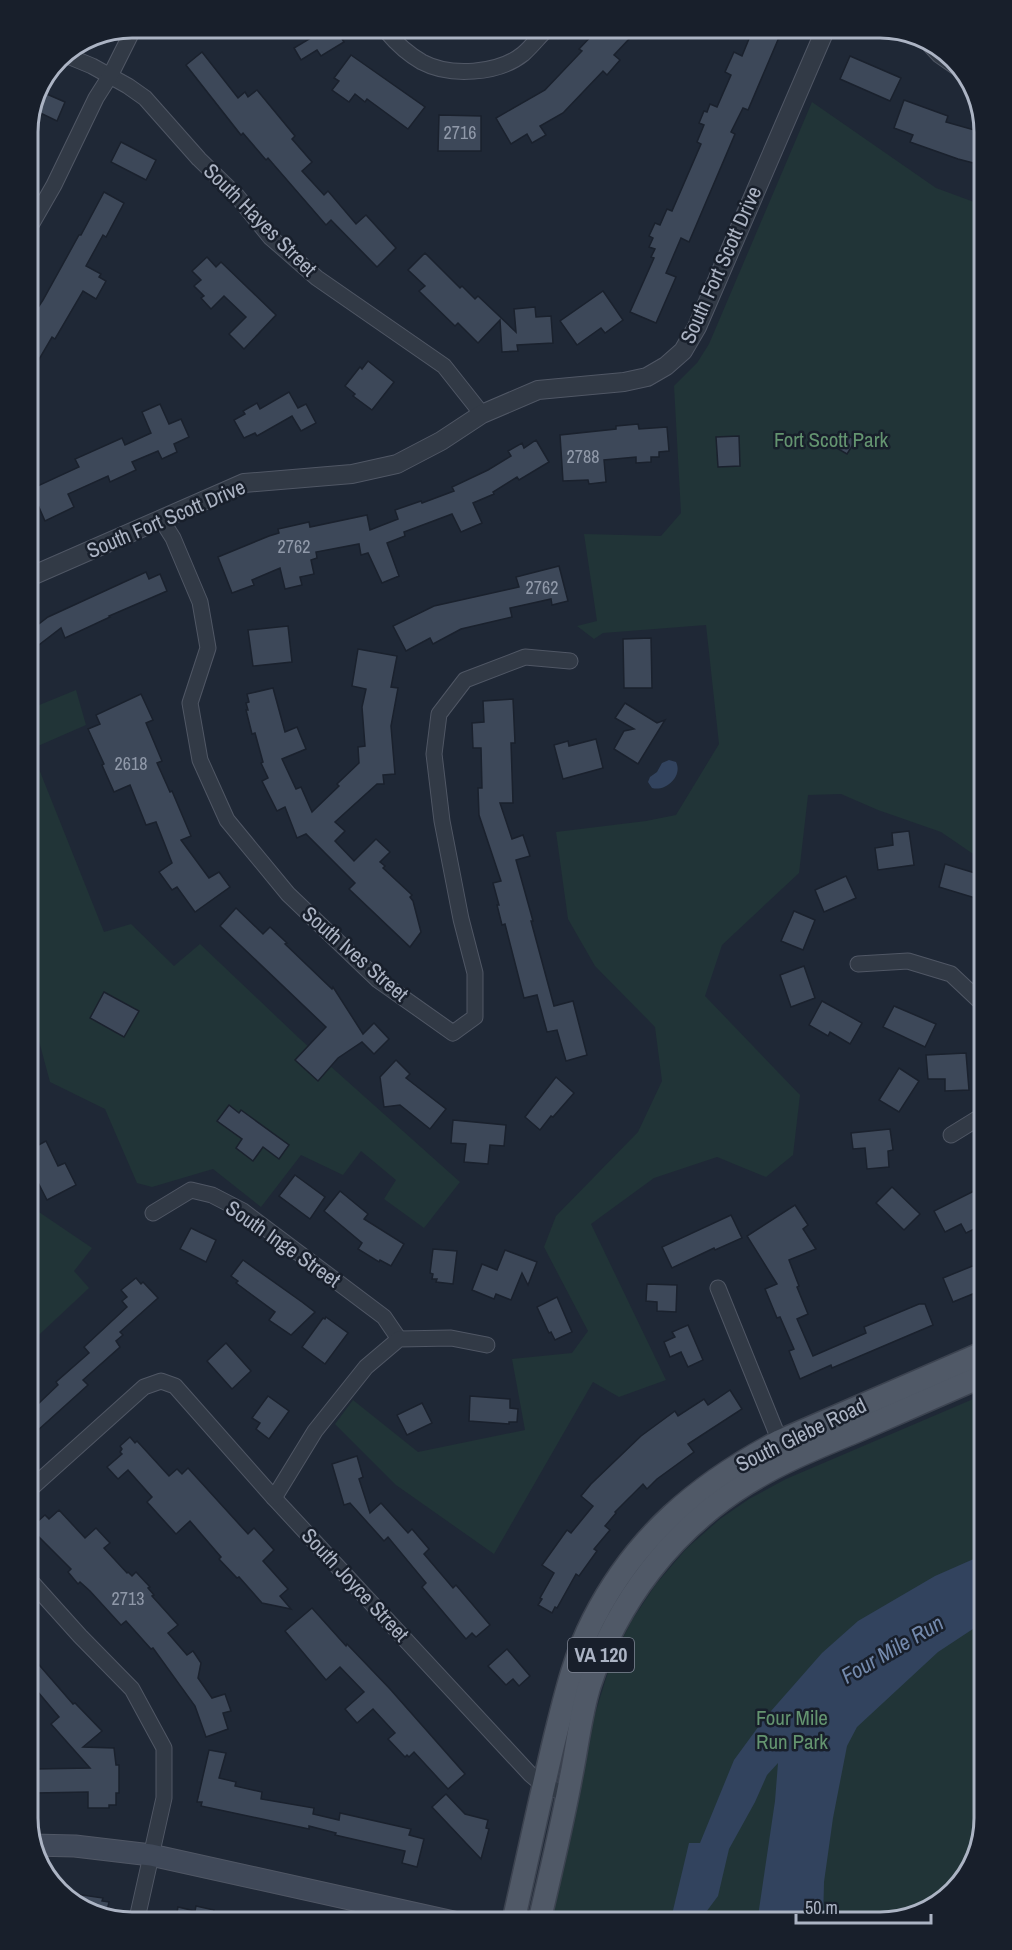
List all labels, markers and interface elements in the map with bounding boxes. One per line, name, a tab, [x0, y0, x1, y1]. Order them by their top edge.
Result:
house number: 2716	[444, 120, 476, 145]
street label: South Hayes Street	[197, 157, 324, 283]
street label: South Fort Scott Drive	[673, 181, 768, 348]
park label: Fort Scott Park	[774, 425, 888, 454]
house number: 2788	[567, 444, 599, 469]
street label: South Fort Scott Drive	[82, 472, 250, 565]
house number: 2762	[278, 534, 310, 559]
house number: 2762	[526, 575, 558, 600]
house number: 2618	[115, 751, 147, 776]
street label: South Ives Street	[296, 899, 415, 1008]
street label: South Inge Street	[220, 1193, 347, 1294]
street label: South Glebe Road	[731, 1390, 871, 1479]
street label: South Joyce Street	[295, 1522, 416, 1648]
house number: 2713	[112, 1586, 144, 1611]
water label: Four Mile Run	[835, 1608, 949, 1690]
road number: VA 120	[568, 1638, 634, 1672]
park label: Four Mile Run Park	[756, 1703, 828, 1756]
scale bar	[796, 1887, 931, 1925]
text: 50 m	[805, 1895, 838, 1920]

